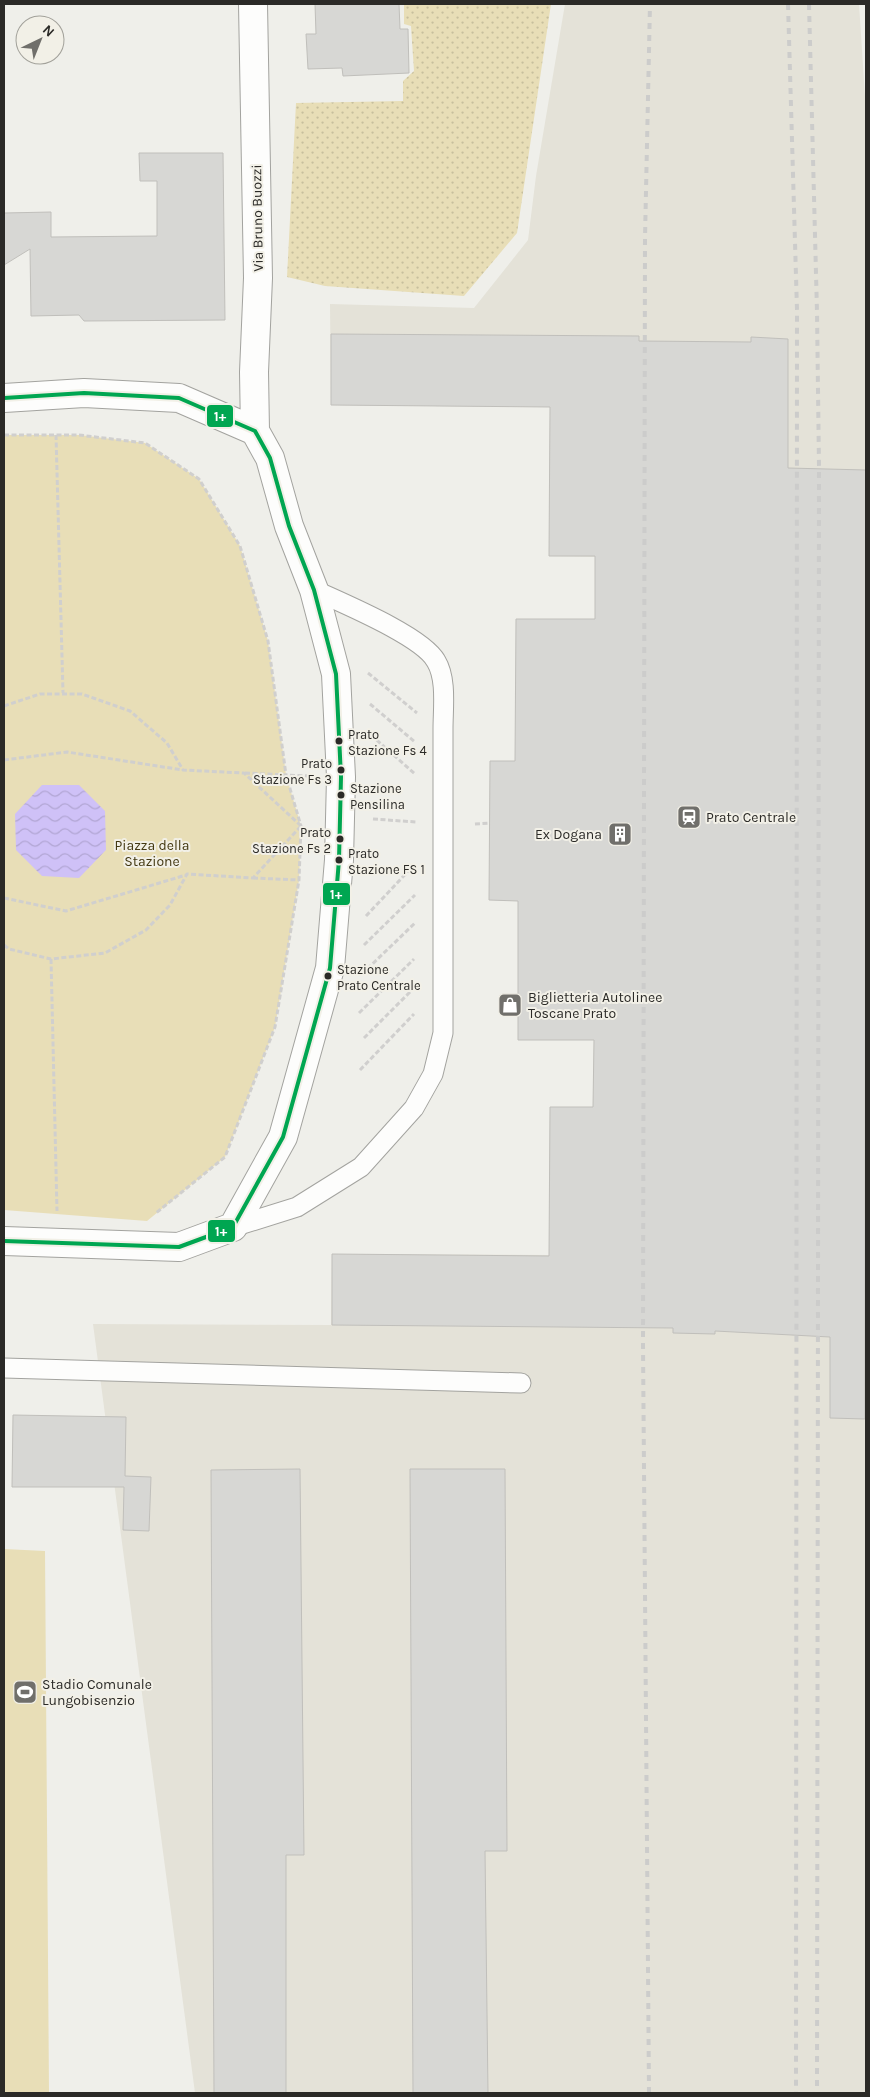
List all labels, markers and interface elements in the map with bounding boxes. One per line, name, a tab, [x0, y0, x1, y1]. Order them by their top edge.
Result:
north arrow	[15, 15, 65, 65]
text: N	[39, 21, 58, 41]
street label: Via Bruno Buozzi	[248, 164, 267, 272]
line badge: 1+	[206, 404, 234, 428]
text: 1+	[214, 408, 227, 425]
place label: Prato Stazione Fs 4	[348, 727, 427, 758]
marker: Prato Stazione Fs 4	[334, 736, 344, 746]
place label: Prato Stazione Fs 3	[253, 756, 332, 787]
marker: Prato Stazione Fs 3	[336, 765, 346, 775]
place label: Stazione Pensilina	[350, 781, 405, 812]
marker: Stazione Pensilina	[336, 790, 346, 800]
station icon: Prato Centrale	[676, 804, 702, 830]
place label: Prato Centrale	[706, 809, 796, 826]
building icon: Ex Dogana	[607, 821, 633, 847]
place label: Prato Stazione Fs 2	[252, 825, 331, 856]
place label: Ex Dogana	[535, 826, 602, 843]
marker: Prato Stazione Fs 2	[335, 834, 345, 844]
park label: Piazza della Stazione	[115, 837, 189, 870]
place label: Prato Stazione FS 1	[348, 846, 425, 877]
marker: Prato Stazione FS 1	[334, 855, 344, 865]
line badge: 1+	[322, 882, 351, 906]
text: 1+	[330, 886, 343, 903]
place label: Stazione Prato Centrale	[337, 962, 421, 993]
marker: Stazione Prato Centrale	[323, 971, 333, 981]
place label: Biglietteria Autolinee Toscane Prato	[528, 989, 662, 1022]
shop icon: Biglietteria Autolinee Toscane Prato	[497, 992, 523, 1018]
line badge: 1+	[207, 1219, 236, 1243]
text: 1+	[215, 1223, 228, 1240]
place label: Stadio Comunale Lungobisenzio	[42, 1676, 152, 1709]
sports icon: Stadio Comunale Lungobisenzio	[12, 1679, 38, 1705]

